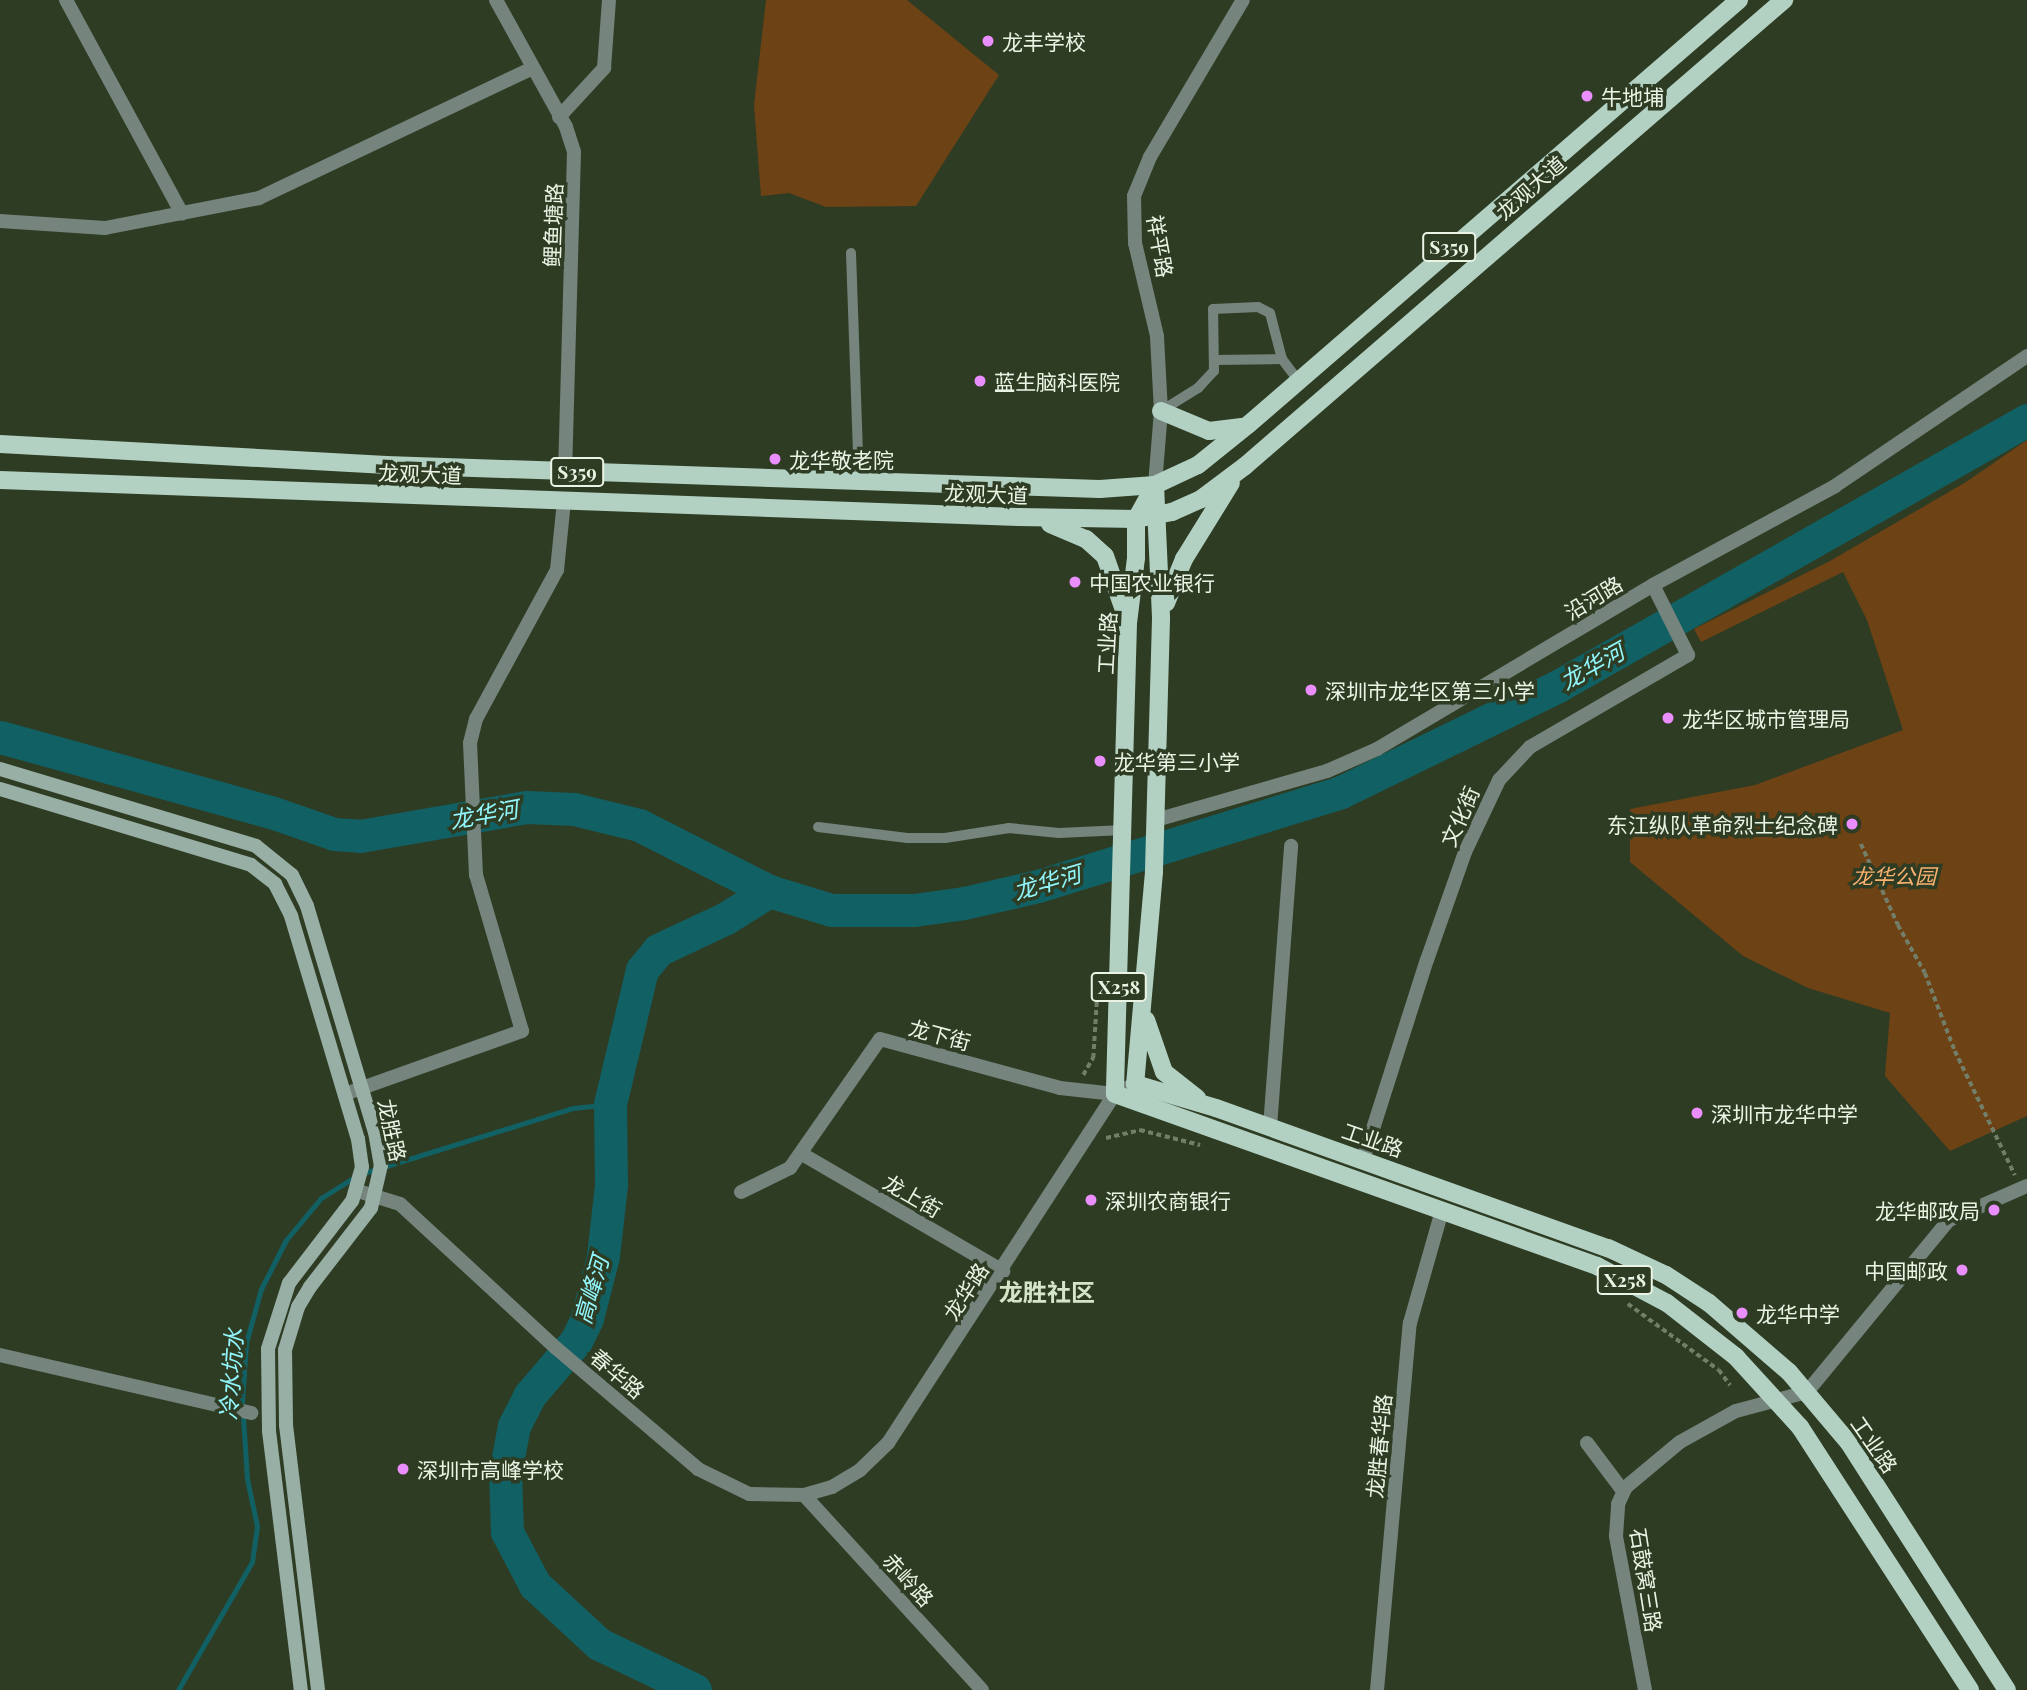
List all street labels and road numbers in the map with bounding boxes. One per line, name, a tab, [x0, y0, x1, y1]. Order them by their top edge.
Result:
street label: 龙观大道	[1490, 150, 1570, 224]
street label: 鲤鱼塘路	[538, 183, 566, 267]
street label: 祥平路	[1143, 213, 1179, 279]
road number: S359	[1421, 232, 1477, 262]
road number: S359	[549, 457, 605, 488]
street label: 龙观大道	[378, 459, 462, 487]
street label: 龙观大道	[944, 479, 1028, 507]
street label: 沿河路	[1560, 570, 1626, 624]
street label: 工业路	[1092, 611, 1120, 675]
street label: 文化街	[1435, 782, 1483, 850]
road number: X258	[1089, 972, 1149, 1002]
street label: 龙下街	[906, 1014, 974, 1054]
street label: 龙胜路	[374, 1097, 412, 1163]
street label: 工业路	[1339, 1117, 1407, 1161]
street label: 龙上街	[879, 1168, 947, 1222]
street label: 龙华路	[937, 1258, 993, 1324]
road number: X258	[1595, 1264, 1655, 1296]
street label: 春华路	[586, 1343, 650, 1403]
street label: 龙胜春华路	[1361, 1393, 1395, 1499]
street label: 工业路	[1847, 1411, 1903, 1477]
street label: 石鼓窝三路	[1626, 1526, 1668, 1634]
street label: 赤岭路	[879, 1547, 939, 1611]

